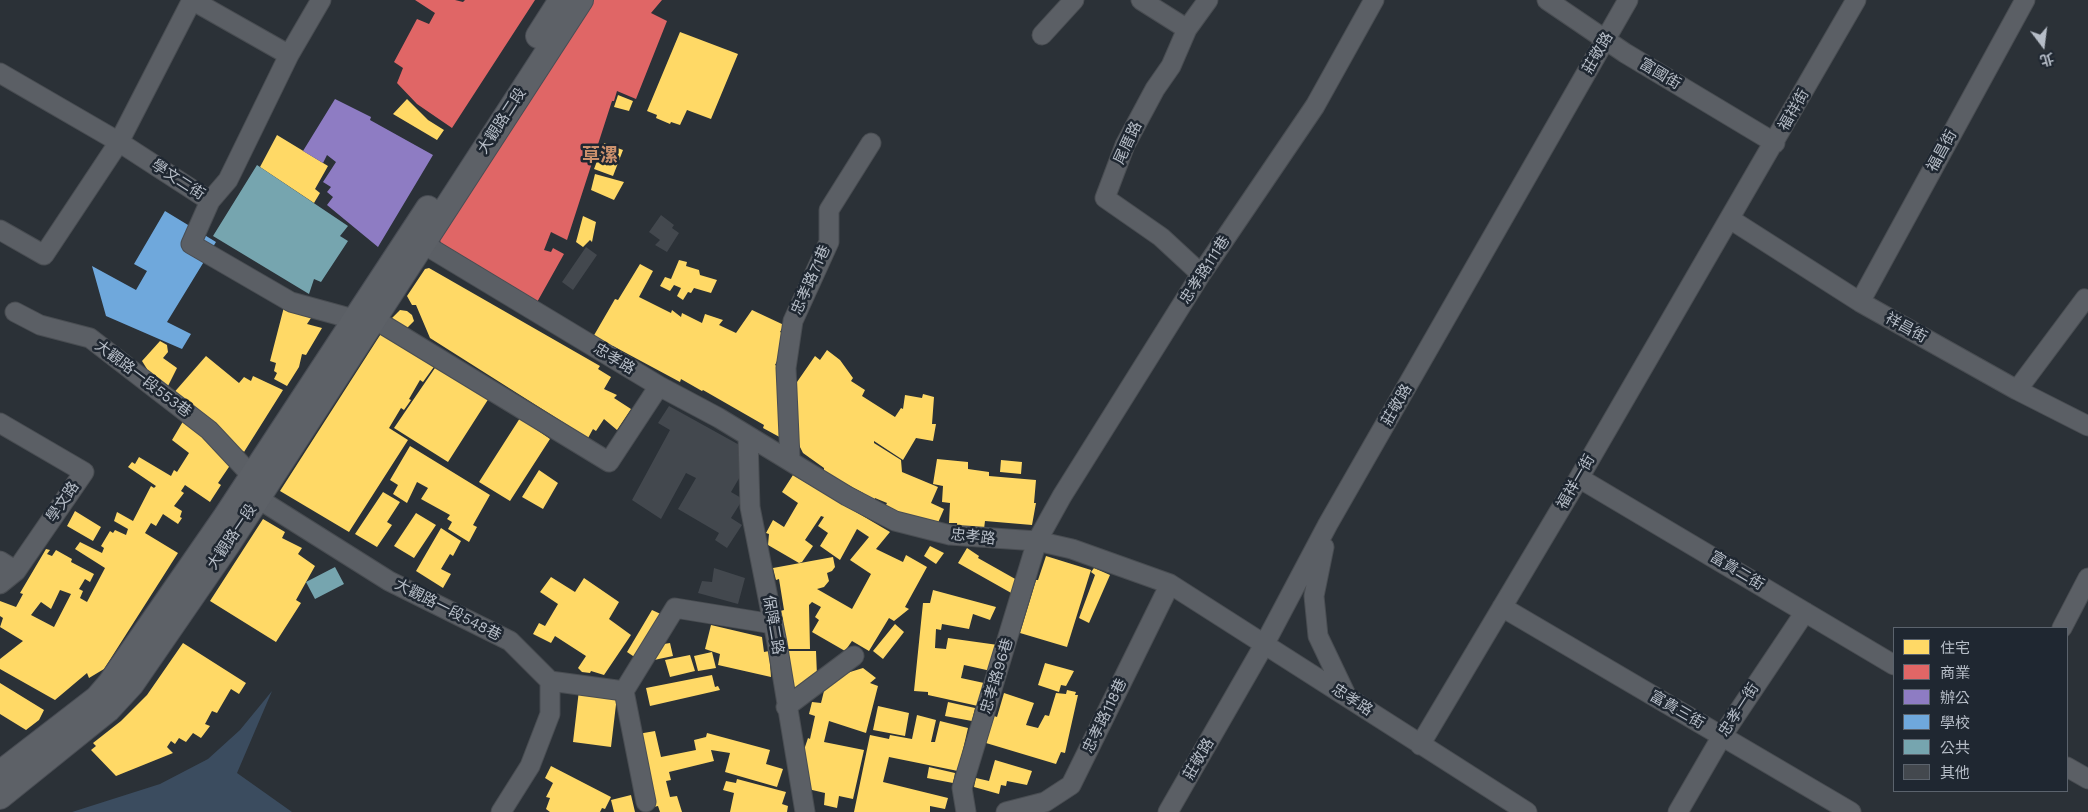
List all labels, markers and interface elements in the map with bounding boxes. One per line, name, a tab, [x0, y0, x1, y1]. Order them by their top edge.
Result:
north arrow	[2018, 20, 2068, 70]
street label: 莊敬路	[1579, 29, 1617, 77]
text: 北	[2038, 50, 2056, 69]
street label: 富國街	[1636, 55, 1684, 93]
street label: 大觀路二段	[474, 85, 530, 157]
street label: 福祥街	[1775, 86, 1813, 134]
street label: 尾厝路	[1110, 119, 1146, 167]
street label: 福昌街	[1923, 127, 1961, 175]
district label: 草漯	[582, 145, 618, 167]
street label: 學文二街	[148, 156, 208, 204]
street label: 忠孝路111巷	[1176, 233, 1234, 307]
street label: 忠孝路71巷	[788, 242, 834, 318]
street label: 祥昌街	[1882, 309, 1930, 347]
street label: 大觀路一段553巷	[91, 337, 195, 421]
street label: 忠孝路	[590, 340, 638, 378]
street label: 莊敬路	[1378, 381, 1416, 429]
street label: 福祥一街	[1553, 452, 1599, 512]
street label: 學文路	[43, 478, 83, 526]
street label: 大觀路一段	[204, 501, 260, 573]
street label: 忠孝路	[950, 526, 996, 548]
street label: 富貴二街	[1707, 548, 1767, 594]
street label: 大觀路一段548巷	[392, 575, 504, 645]
street label: 保障二路	[759, 594, 787, 656]
legend	[1893, 627, 2068, 792]
street label: 忠孝路96巷	[977, 636, 1017, 716]
text: 住宅	[1940, 639, 1970, 657]
text: 商業	[1940, 664, 1970, 682]
street label: 忠孝路118巷	[1079, 676, 1131, 756]
street label: 忠孝路	[1328, 680, 1376, 720]
street label: 忠孝一街	[1715, 680, 1763, 740]
street label: 富貴三街	[1647, 687, 1707, 733]
text: 辦公	[1940, 689, 1970, 707]
text: 學校	[1940, 714, 1970, 732]
street label: 莊敬路	[1180, 735, 1218, 783]
text: 公共	[1940, 739, 1970, 757]
text: 其他	[1940, 764, 1970, 782]

